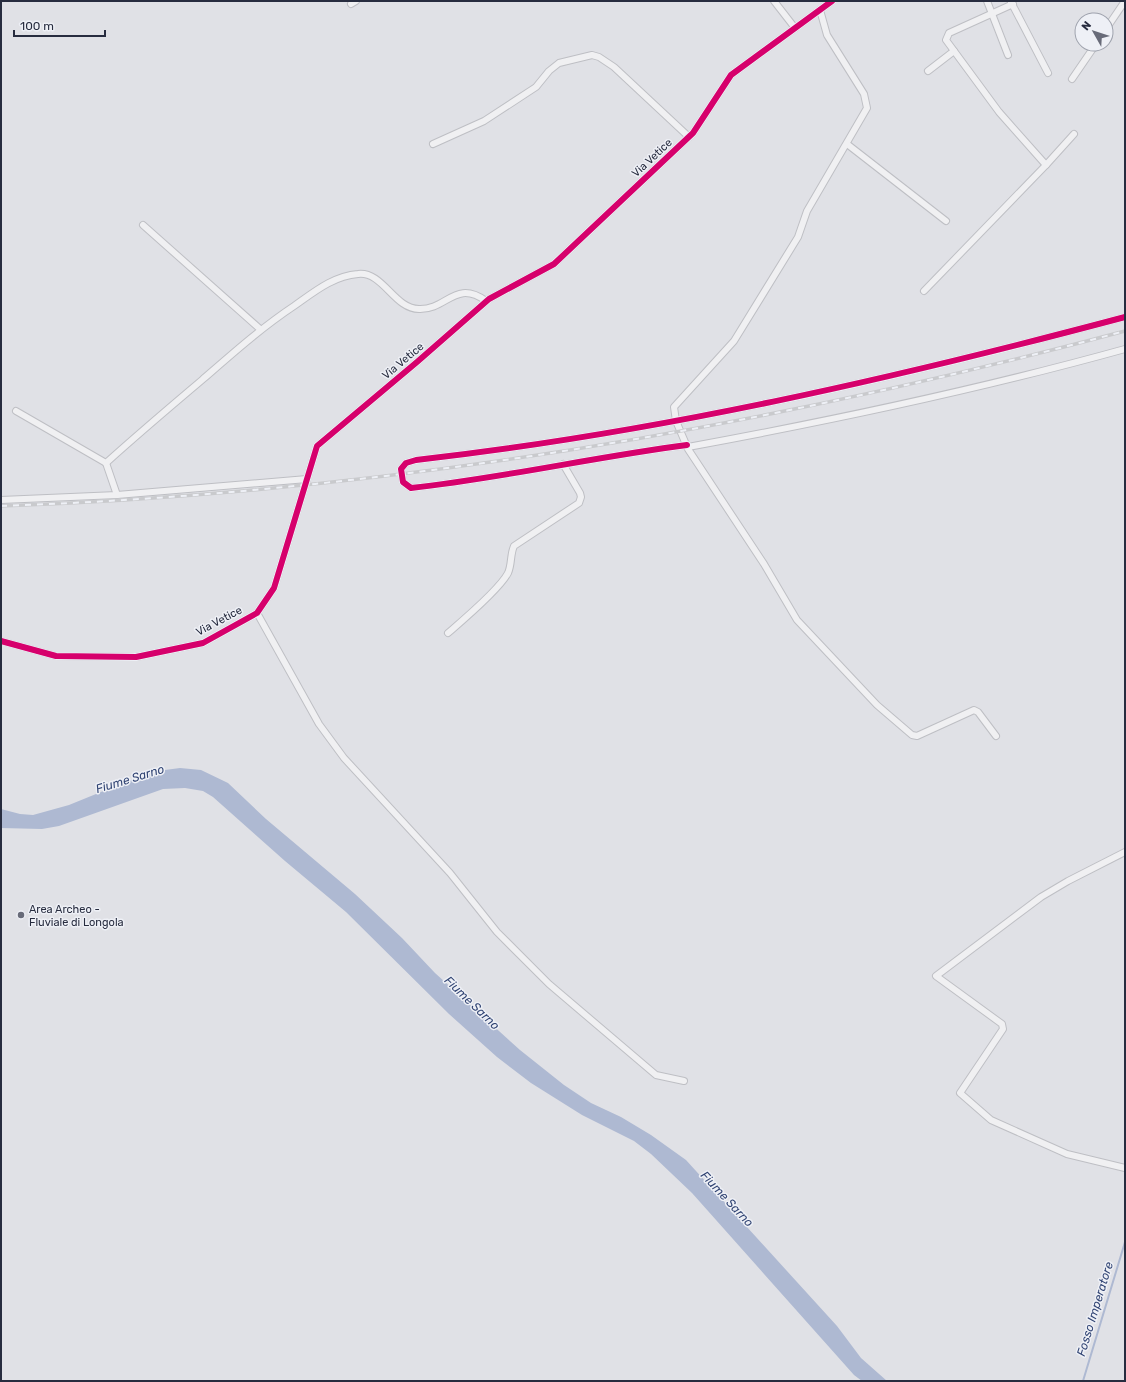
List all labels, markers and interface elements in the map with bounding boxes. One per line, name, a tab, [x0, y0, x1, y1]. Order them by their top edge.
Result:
scale bar	[14, 12, 105, 38]
north arrow	[1074, 12, 1114, 52]
text: 100 m	[20, 19, 54, 33]
text: N	[1079, 19, 1094, 33]
street label: Via Vetice	[629, 136, 675, 180]
street label: Via Vetice	[380, 340, 426, 382]
street label: Via Vetice	[194, 603, 244, 639]
water label: Fiume Sarno	[94, 762, 166, 796]
place label: Area Archeo - Fluviale di Longola	[29, 903, 124, 929]
marker: Area Archeo - Fluviale di Longola	[16, 910, 26, 920]
water label: Fiume Sarno	[442, 973, 502, 1033]
water label: Fiume Sarno	[698, 1168, 756, 1230]
water label: Fosso Imperatore	[1074, 1260, 1116, 1358]

